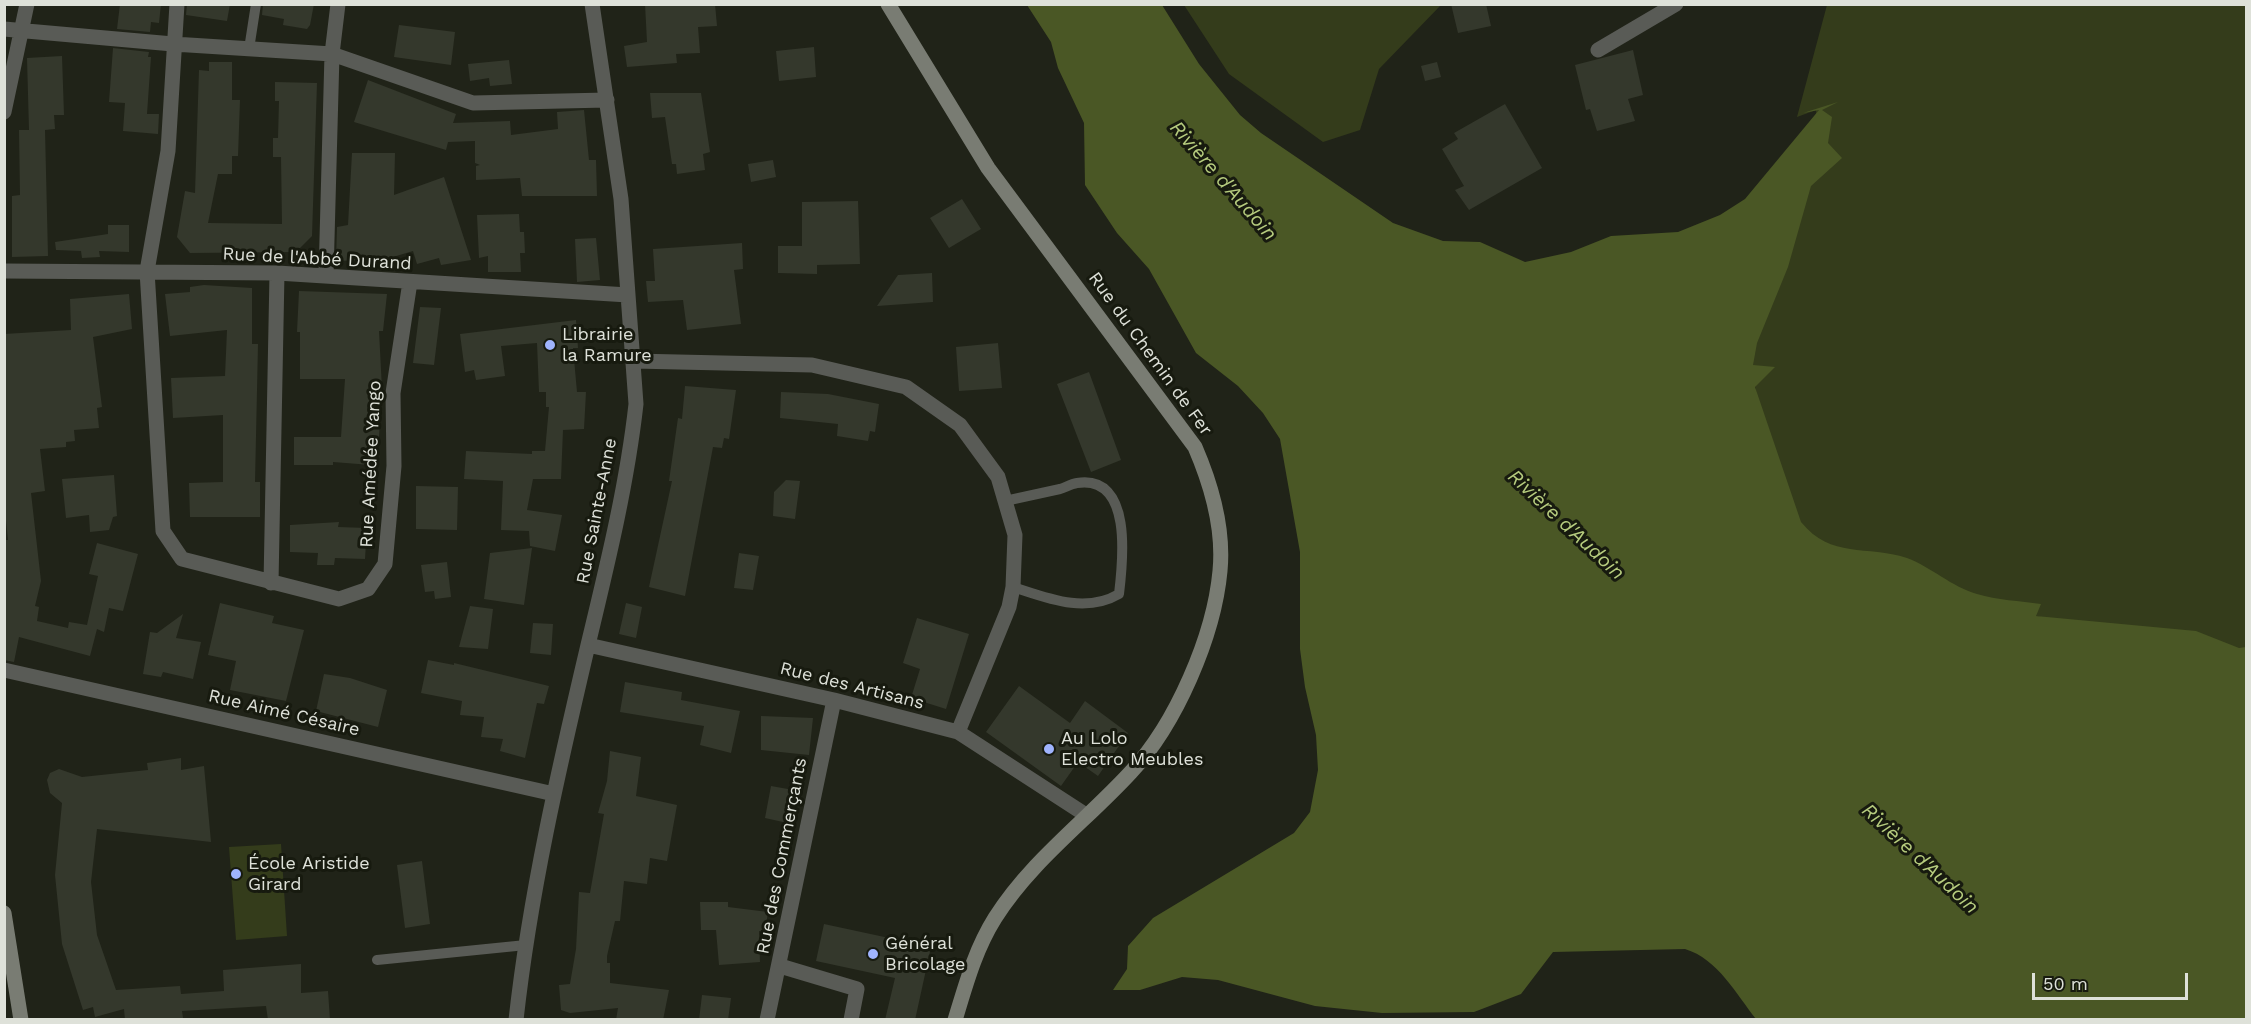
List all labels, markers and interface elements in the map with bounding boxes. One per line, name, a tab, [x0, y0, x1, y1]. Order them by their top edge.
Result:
water label: Rivière d'Audoin	[1164, 116, 1282, 246]
street label: Rue de l'Abbé Durand	[222, 243, 412, 275]
street label: Rue du Chemin de Fer	[1083, 268, 1217, 440]
place label: Librairie la Ramure	[562, 324, 652, 366]
marker: Librairie la Ramure	[543, 338, 557, 352]
street label: Rue Amédée Yango	[356, 380, 386, 548]
street label: Rue Sainte-Anne	[572, 436, 622, 586]
water label: Rivière d'Audoin	[1503, 465, 1629, 585]
street label: Rue des Artisans	[778, 658, 926, 714]
street label: Rue Aimé Césaire	[206, 685, 362, 741]
place label: Au Lolo Electro Meubles	[1061, 728, 1203, 771]
marker: Au Lolo Electro Meubles	[1042, 742, 1056, 756]
street label: Rue des Commerçants	[752, 756, 812, 956]
water label: Rivière d'Audoin	[1857, 799, 1983, 919]
place label: École Aristide Girard	[248, 853, 370, 896]
marker: École Aristide Girard	[229, 867, 243, 881]
place label: Général Bricolage	[885, 933, 965, 976]
marker: Général Bricolage	[866, 947, 880, 961]
scale bar	[2035, 961, 2191, 999]
text: 50 m	[2043, 973, 2088, 994]

